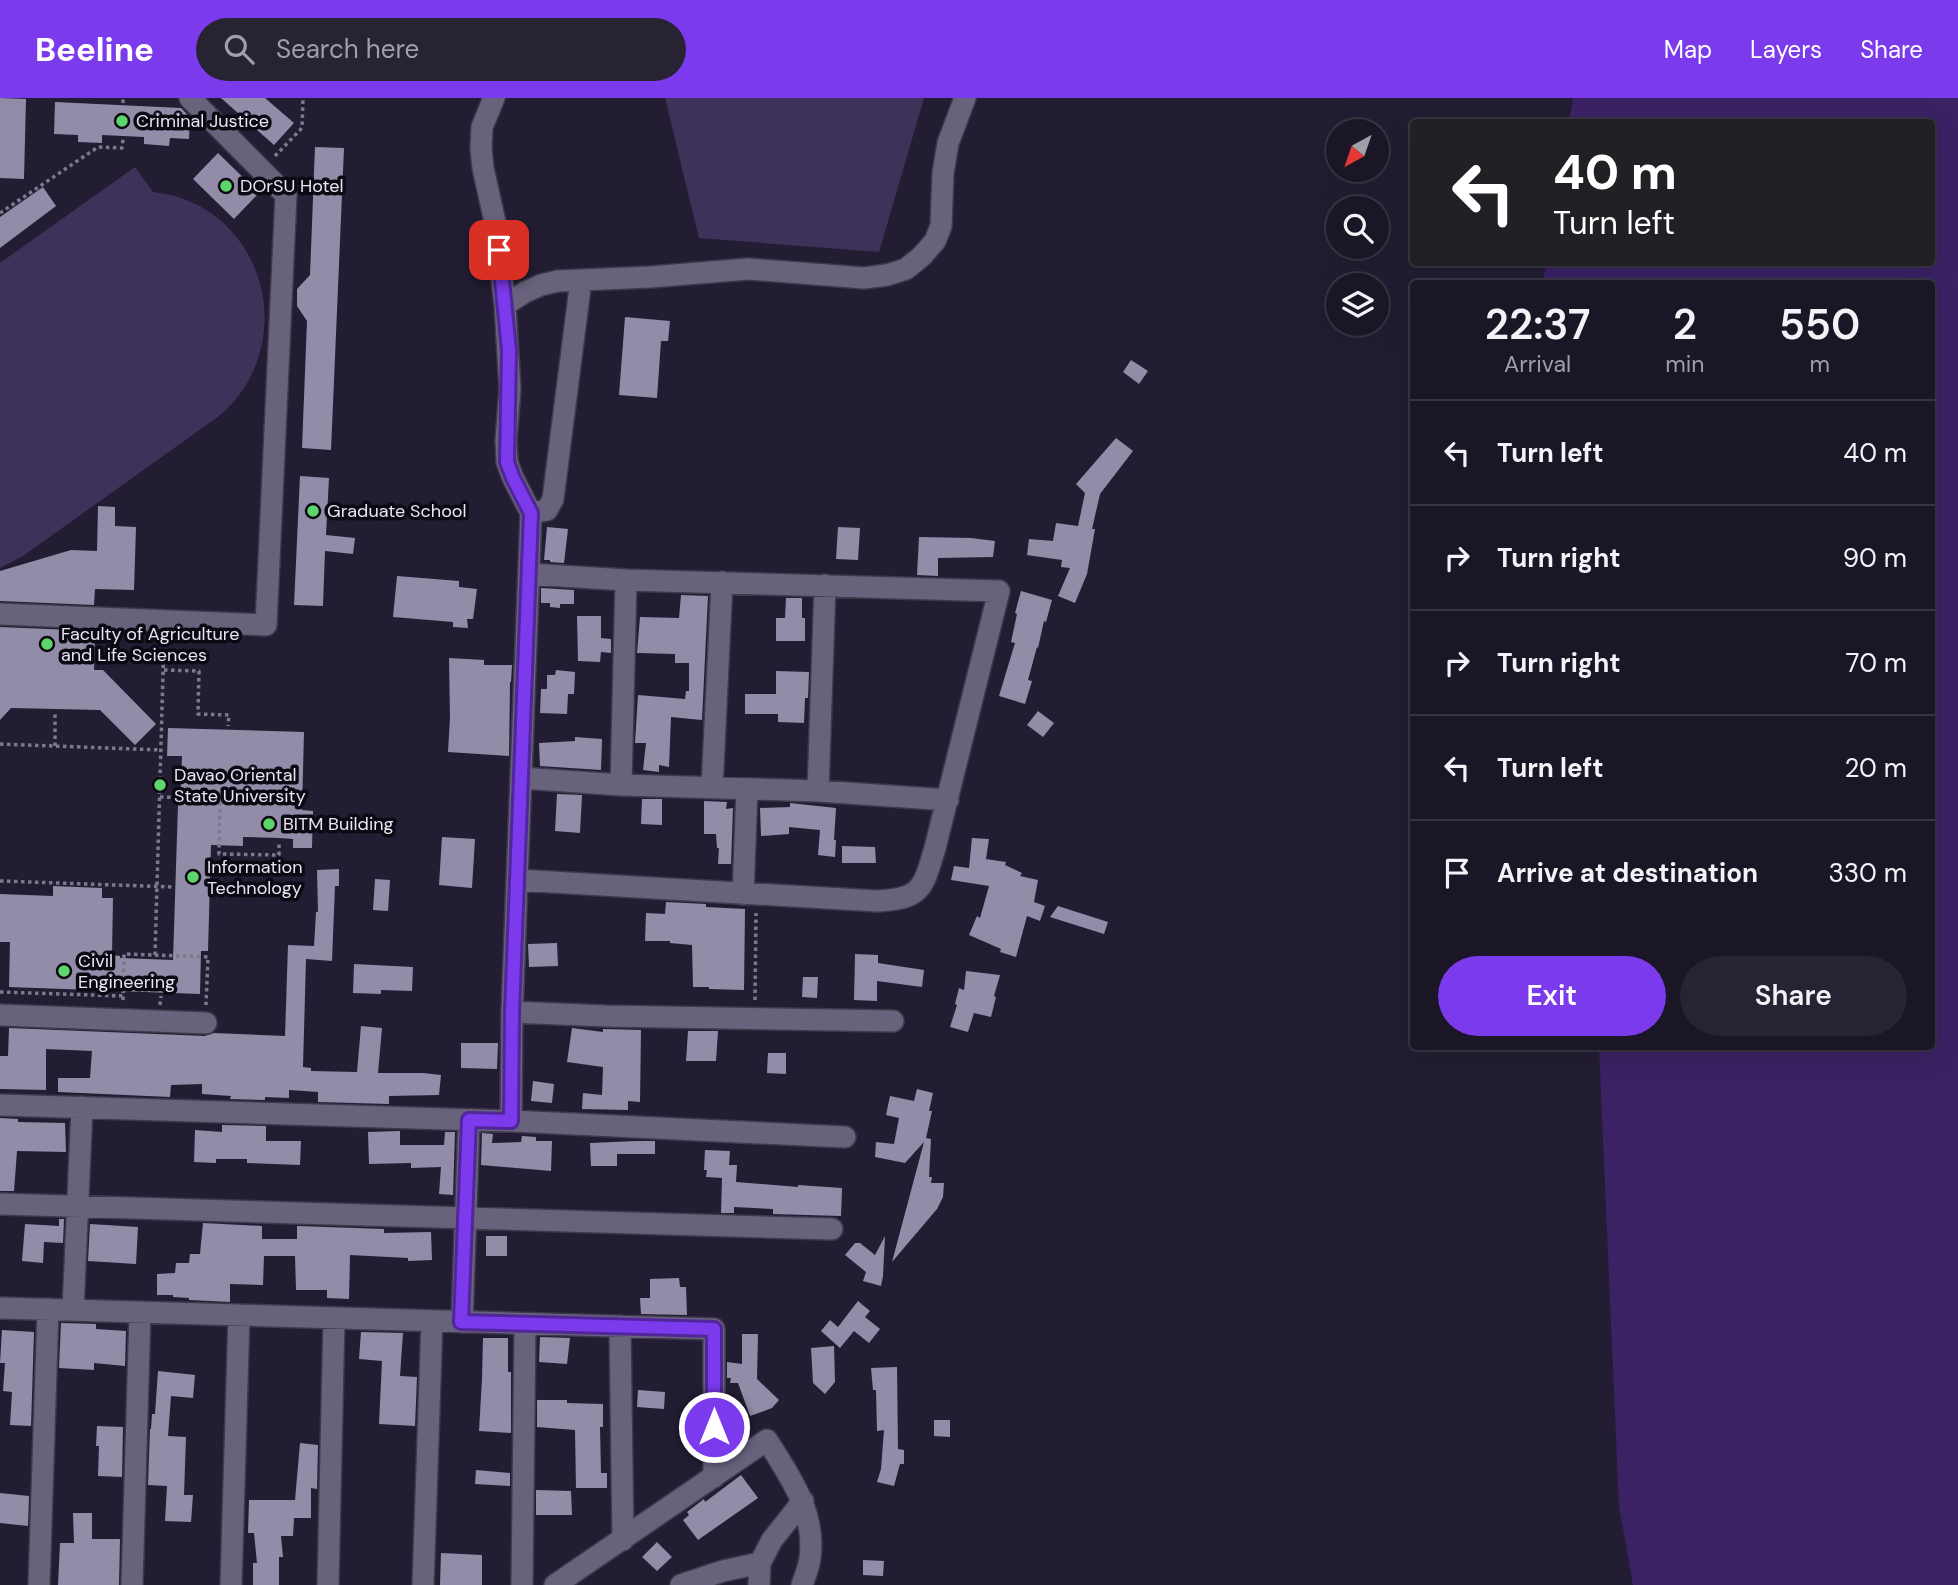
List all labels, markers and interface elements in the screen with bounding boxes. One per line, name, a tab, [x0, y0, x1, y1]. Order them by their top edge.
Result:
search box	[196, 18, 686, 81]
text: Beeline	[35, 28, 154, 71]
icon: search	[220, 30, 258, 68]
text: Search here	[276, 32, 419, 66]
text: Map	[1664, 34, 1712, 65]
text: Layers	[1750, 34, 1822, 65]
text: Share	[1860, 34, 1923, 65]
place label: Criminal Justice	[136, 109, 269, 133]
marker: Criminal Justice	[114, 113, 130, 129]
north arrow	[1326, 119, 1390, 182]
map controls	[1326, 119, 1389, 336]
text: 40 m	[1553, 140, 1677, 204]
icon: left	[1438, 147, 1529, 238]
place label: DOrSU Hotel	[240, 174, 344, 198]
marker: DOrSU Hotel	[218, 178, 234, 194]
button: search	[1326, 196, 1389, 259]
text: Turn left	[1553, 202, 1675, 244]
pin	[469, 220, 529, 280]
icon: arrive	[480, 231, 518, 269]
button: layers	[1326, 273, 1389, 336]
text: 22:37	[1485, 297, 1590, 352]
text: 2	[1673, 297, 1697, 352]
text: 550	[1779, 297, 1860, 352]
text: Arrival	[1504, 349, 1571, 379]
text: min	[1665, 349, 1704, 379]
text: m	[1809, 349, 1830, 379]
icon: left	[1438, 434, 1476, 472]
text: Turn left	[1497, 436, 1604, 470]
text: 40 m	[1843, 436, 1907, 470]
place label: Graduate School	[327, 499, 467, 523]
marker: Graduate School	[305, 503, 321, 519]
icon: right	[1438, 539, 1476, 577]
text: Turn right	[1497, 541, 1621, 575]
text: 90 m	[1843, 541, 1907, 575]
place label: Faculty of Agriculture and Life Sciences	[61, 622, 239, 667]
marker: Faculty of Agriculture and Life Sciences	[39, 636, 55, 652]
icon: right	[1438, 644, 1476, 682]
text: Turn right	[1497, 646, 1621, 680]
text: 70 m	[1846, 646, 1907, 680]
icon: left	[1438, 749, 1476, 787]
text: Turn left	[1497, 751, 1604, 785]
text: 20 m	[1844, 751, 1907, 785]
place label: Davao Oriental State University	[174, 763, 306, 808]
marker: Davao Oriental State University	[152, 777, 168, 793]
place label: BITM Building	[283, 812, 394, 836]
marker: BITM Building	[261, 816, 277, 832]
icon: arrive	[1438, 854, 1476, 892]
place label: Information Technology	[207, 855, 303, 900]
text: Arrive at destination	[1497, 856, 1758, 890]
text: 330 m	[1828, 856, 1907, 890]
marker: Information Technology	[185, 869, 201, 885]
place label: Civil Engineering	[78, 949, 175, 994]
button: Exit	[1438, 956, 1666, 1036]
button: Share	[1680, 956, 1907, 1036]
marker: Civil Engineering	[56, 963, 72, 979]
position arrow	[677, 1390, 751, 1464]

